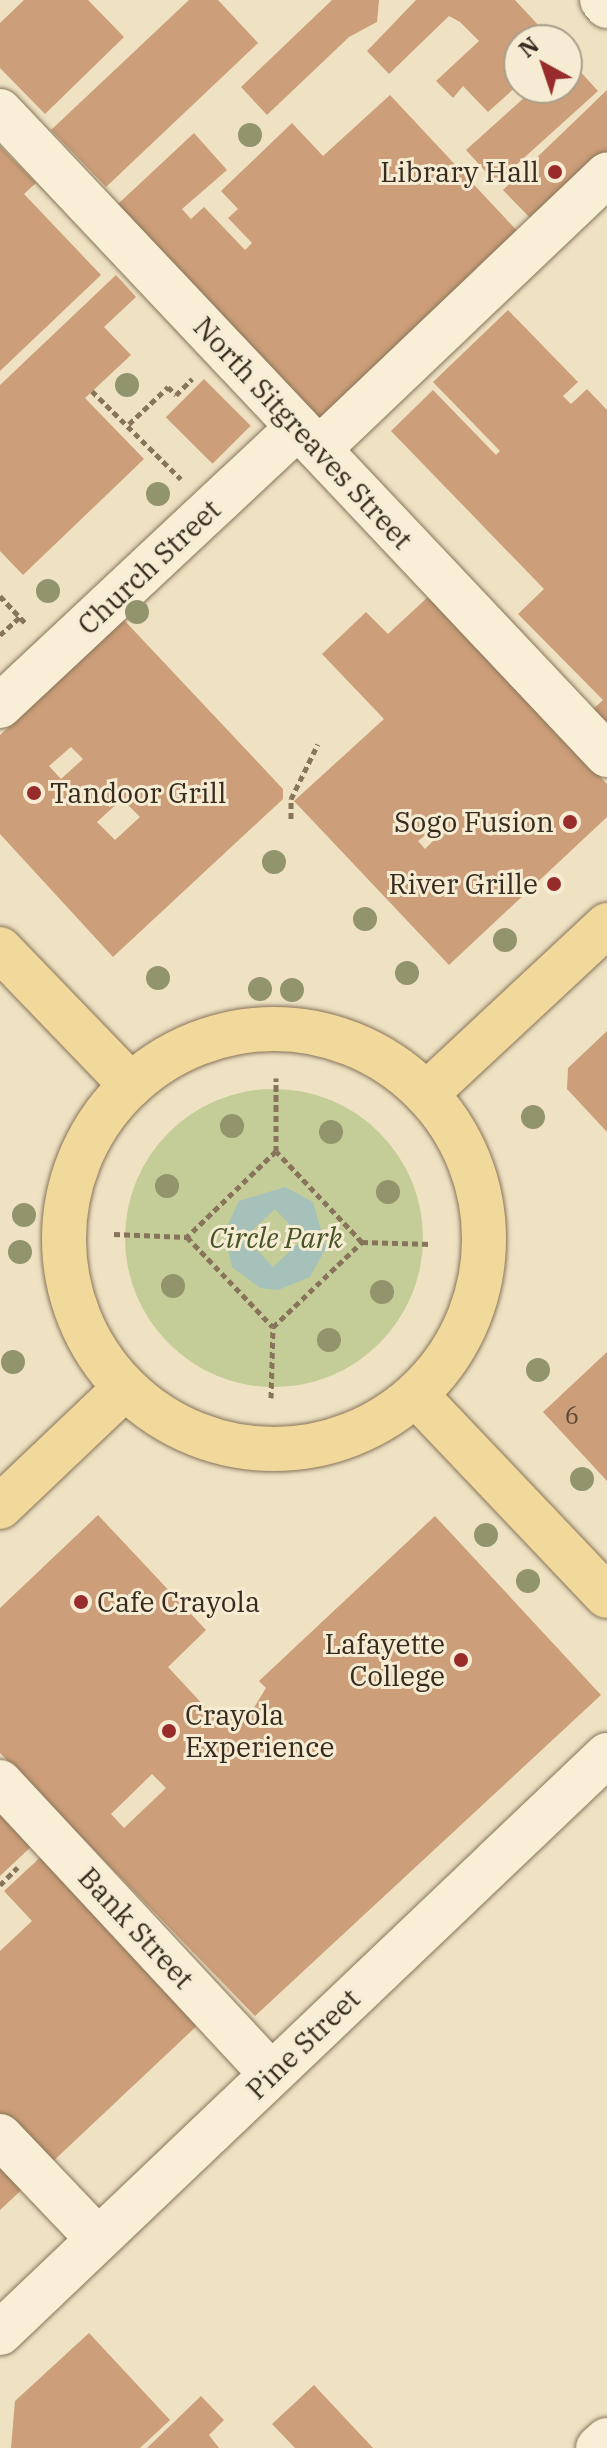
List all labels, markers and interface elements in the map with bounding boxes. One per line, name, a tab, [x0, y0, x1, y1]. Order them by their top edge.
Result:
north arrow	[503, 24, 583, 104]
text: N	[513, 30, 545, 63]
place label: Library Hall	[380, 155, 539, 189]
marker: Library Hall	[546, 163, 564, 181]
street label: North Sitgreaves Street	[187, 310, 419, 556]
street label: Church Street	[71, 492, 227, 642]
place label: Tandoor Grill	[50, 776, 226, 810]
marker: Tandoor Grill	[25, 784, 43, 802]
place label: Sogo Fusion	[394, 805, 554, 839]
marker: Sogo Fusion	[561, 813, 579, 831]
place label: River Grille	[389, 867, 538, 901]
marker: River Grille	[545, 875, 563, 893]
park label: Circle Park	[209, 1221, 343, 1255]
house number: 6	[565, 1402, 579, 1430]
place label: Cafe Crayola	[97, 1585, 260, 1619]
marker: Cafe Crayola	[72, 1593, 90, 1611]
place label: Lafayette College	[324, 1627, 445, 1693]
marker: Lafayette College	[452, 1651, 470, 1669]
place label: Crayola Experience	[185, 1698, 334, 1764]
marker: Crayola Experience	[160, 1722, 178, 1740]
street label: Bank Street	[71, 1860, 201, 1996]
street label: Pine Street	[239, 1982, 367, 2106]

